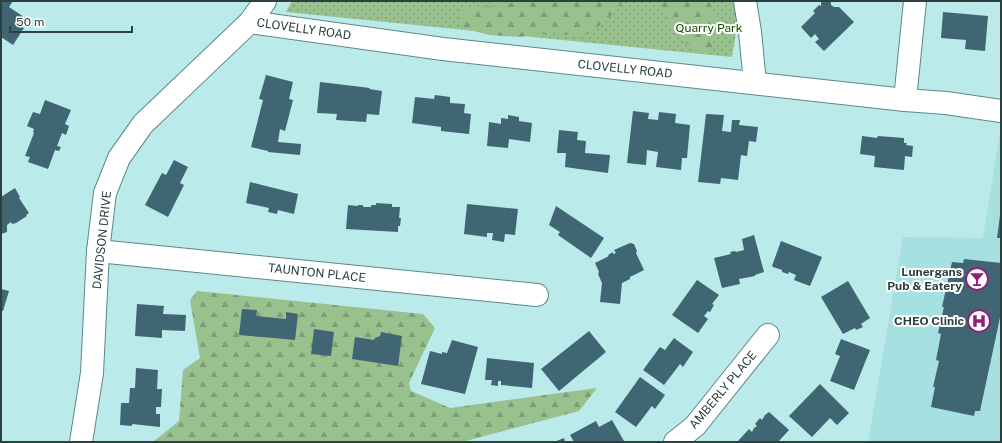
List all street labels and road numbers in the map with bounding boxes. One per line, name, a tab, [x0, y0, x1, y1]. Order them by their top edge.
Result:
street label: CLOVELLY ROAD	[256, 15, 352, 43]
street label: CLOVELLY ROAD	[577, 57, 673, 81]
street label: DAVIDSON DRIVE	[90, 190, 114, 290]
street label: TAUNTON PLACE	[268, 261, 366, 285]
street label: AMBERLY PLACE	[686, 348, 760, 432]

